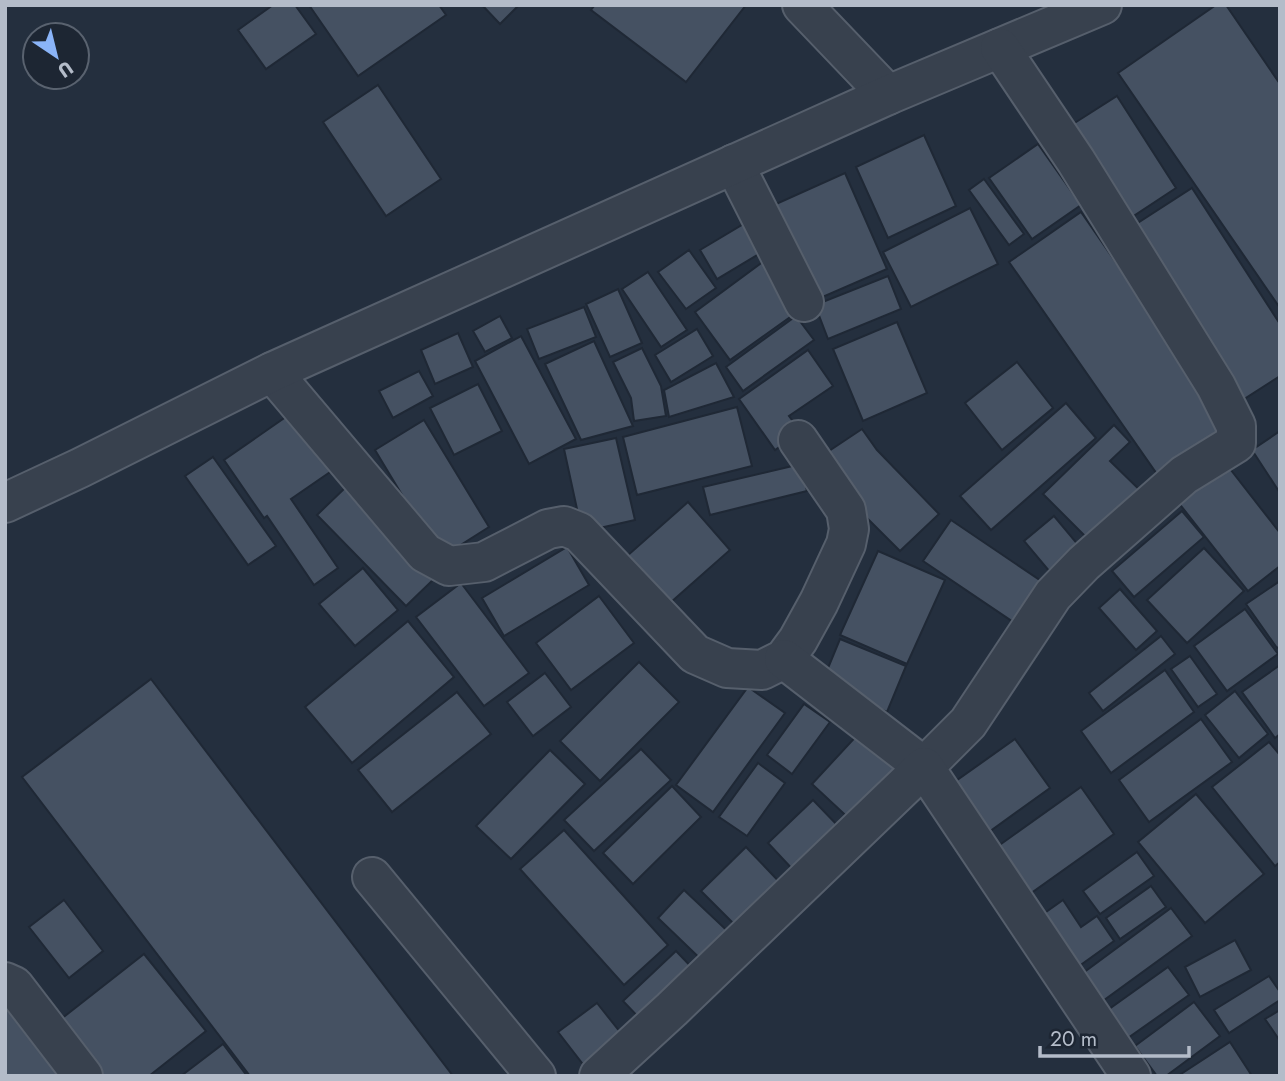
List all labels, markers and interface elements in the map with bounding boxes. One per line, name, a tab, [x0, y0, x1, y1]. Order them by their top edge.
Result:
north arrow	[21, 21, 91, 91]
text: U	[52, 55, 79, 84]
scale bar	[1040, 1014, 1189, 1058]
text: 20 m	[1050, 1024, 1097, 1054]

